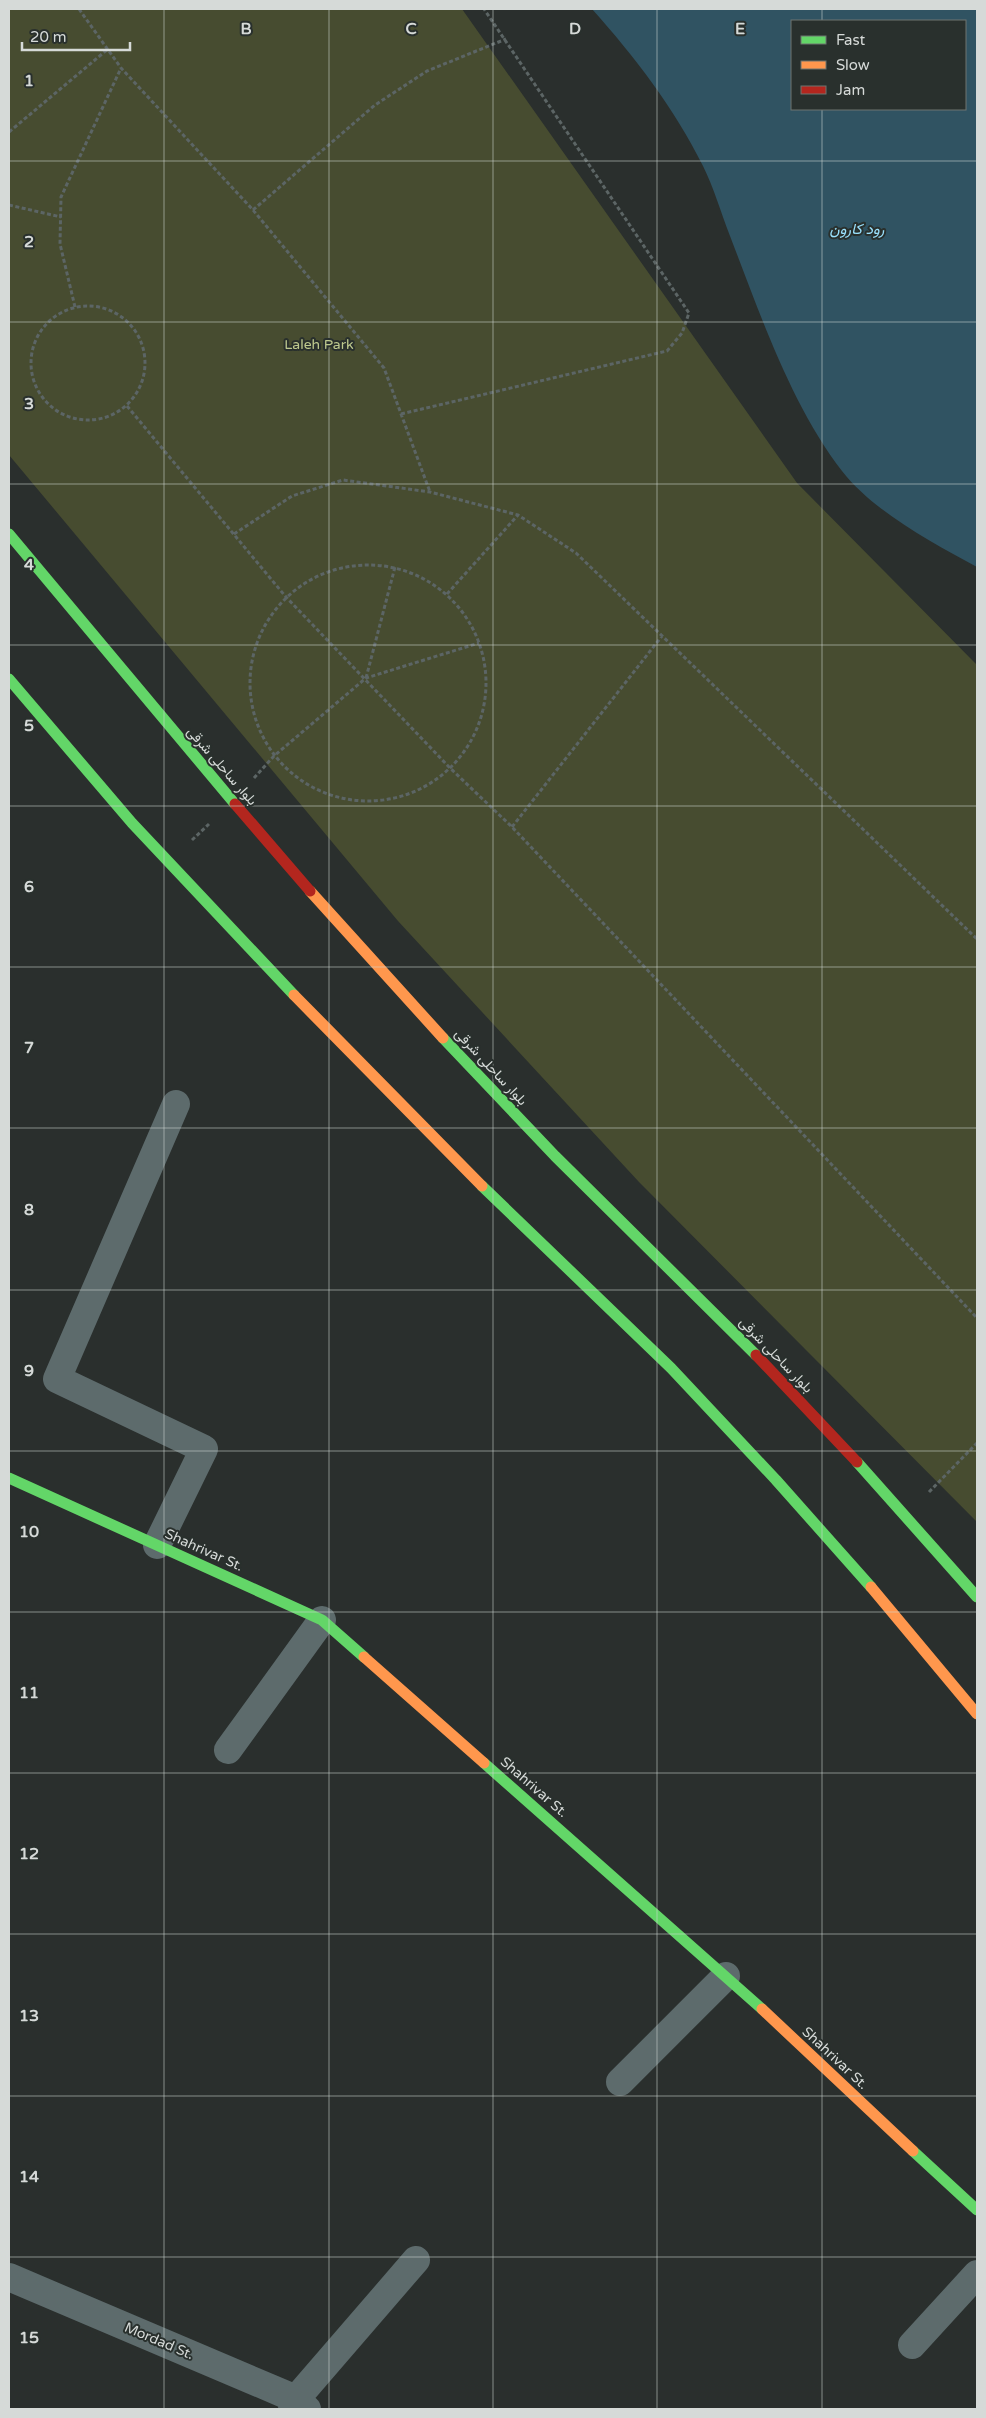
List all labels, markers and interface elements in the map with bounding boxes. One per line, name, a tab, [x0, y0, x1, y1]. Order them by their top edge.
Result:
text: B	[240, 19, 252, 39]
text: C	[405, 19, 417, 39]
text: D	[569, 19, 581, 39]
text: E	[735, 19, 745, 39]
scale bar	[22, 20, 130, 52]
legend	[791, 20, 966, 110]
text: 20 m	[30, 28, 67, 46]
text: Fast	[836, 31, 866, 49]
text: Slow	[836, 56, 870, 74]
text: 1	[24, 71, 34, 91]
text: Jam	[836, 81, 865, 99]
water label: رود کارون	[830, 220, 884, 238]
text: 2	[24, 232, 34, 252]
park label: Laleh Park	[284, 336, 354, 353]
text: 3	[24, 394, 34, 414]
text: 4	[24, 555, 34, 575]
text: 5	[24, 716, 34, 736]
street label: بلوار ساحلی شرقی	[183, 723, 261, 809]
text: 6	[24, 877, 34, 897]
street label: بلوار ساحلی شرقی	[451, 1025, 531, 1109]
text: 7	[24, 1038, 34, 1058]
text: 8	[24, 1200, 34, 1220]
street label: بلوار ساحلی شرقی	[736, 1314, 816, 1396]
text: 9	[24, 1361, 34, 1381]
text: 10	[19, 1522, 39, 1542]
street label: Shahrivar St.	[162, 1525, 246, 1575]
text: 11	[19, 1683, 39, 1703]
street label: Shahrivar St.	[497, 1753, 571, 1821]
text: 12	[19, 1844, 39, 1864]
text: 13	[19, 2006, 39, 2026]
street label: Shahrivar St.	[799, 2023, 871, 2093]
text: 14	[19, 2167, 39, 2187]
street label: Mordad St.	[122, 2319, 196, 2363]
text: 15	[19, 2328, 39, 2348]

